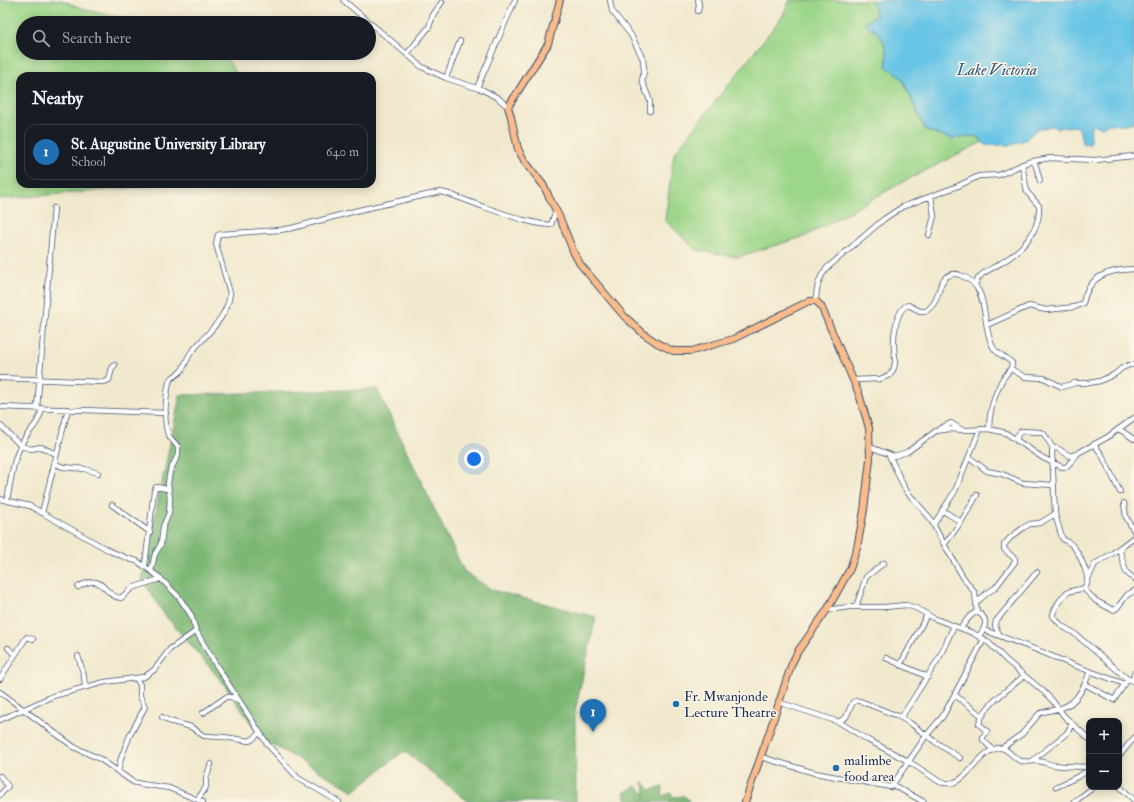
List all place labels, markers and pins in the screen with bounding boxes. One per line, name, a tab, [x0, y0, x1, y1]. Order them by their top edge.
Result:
place label: Fr. Mwanjonde Lecture Theatre	[684, 688, 776, 721]
pin: 1	[580, 699, 606, 732]
marker: Fr. Mwanjonde Lecture Theatre	[671, 699, 681, 709]
place label: malimbe food area	[844, 752, 895, 785]
marker: malimbe food area	[831, 763, 841, 773]

